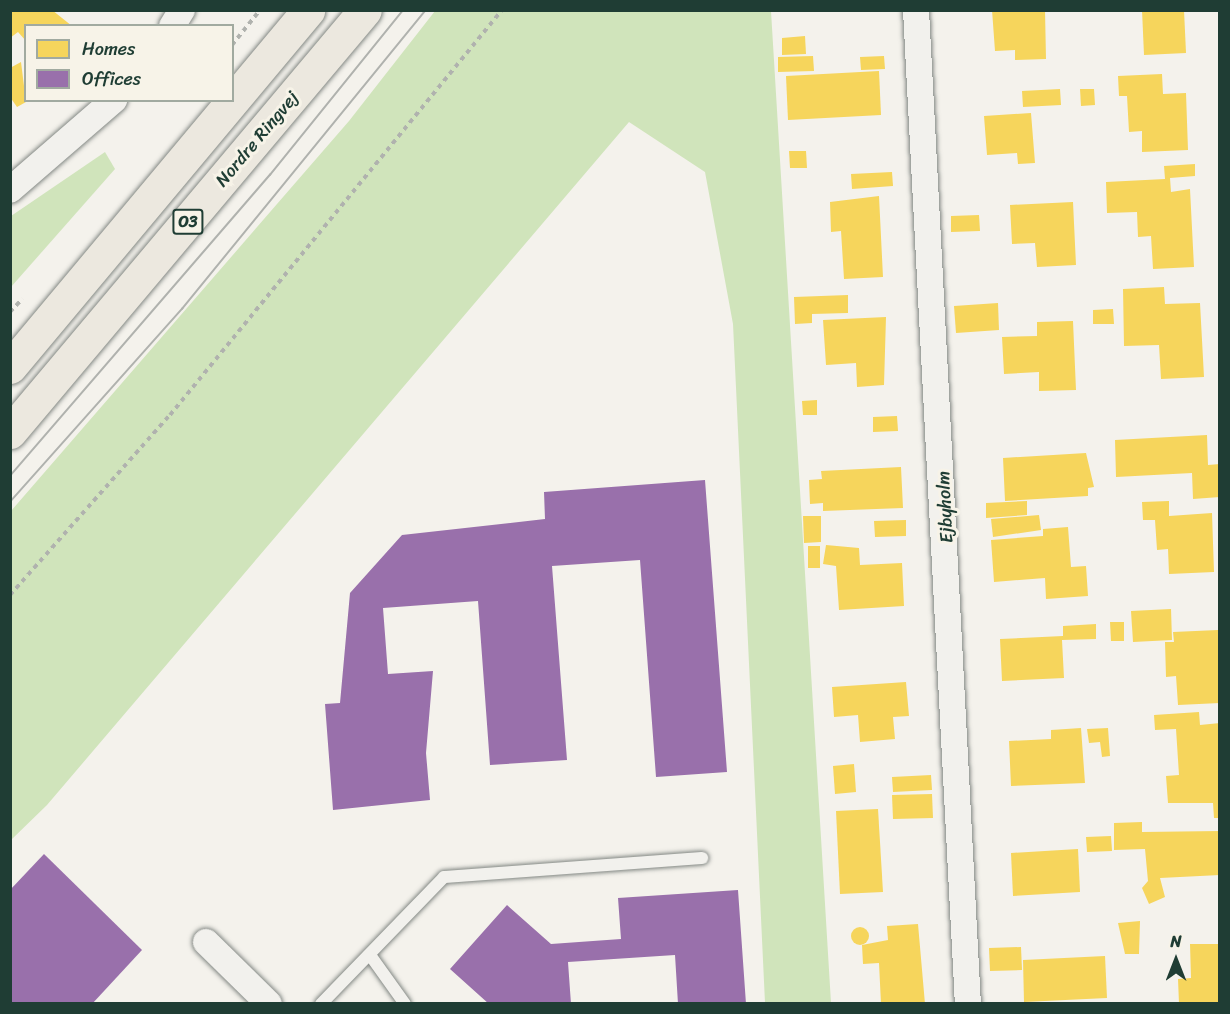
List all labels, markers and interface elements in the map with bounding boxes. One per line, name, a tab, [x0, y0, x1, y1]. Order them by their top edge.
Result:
legend	[24, 24, 234, 102]
text: Homes	[82, 33, 135, 65]
text: Offices	[82, 63, 141, 95]
street label: Nordre Ringvej	[211, 87, 303, 191]
road number: O3	[172, 209, 204, 235]
street label: Ejbyholm	[932, 470, 958, 544]
text: N	[1170, 927, 1182, 956]
north arrow	[1146, 930, 1206, 990]

